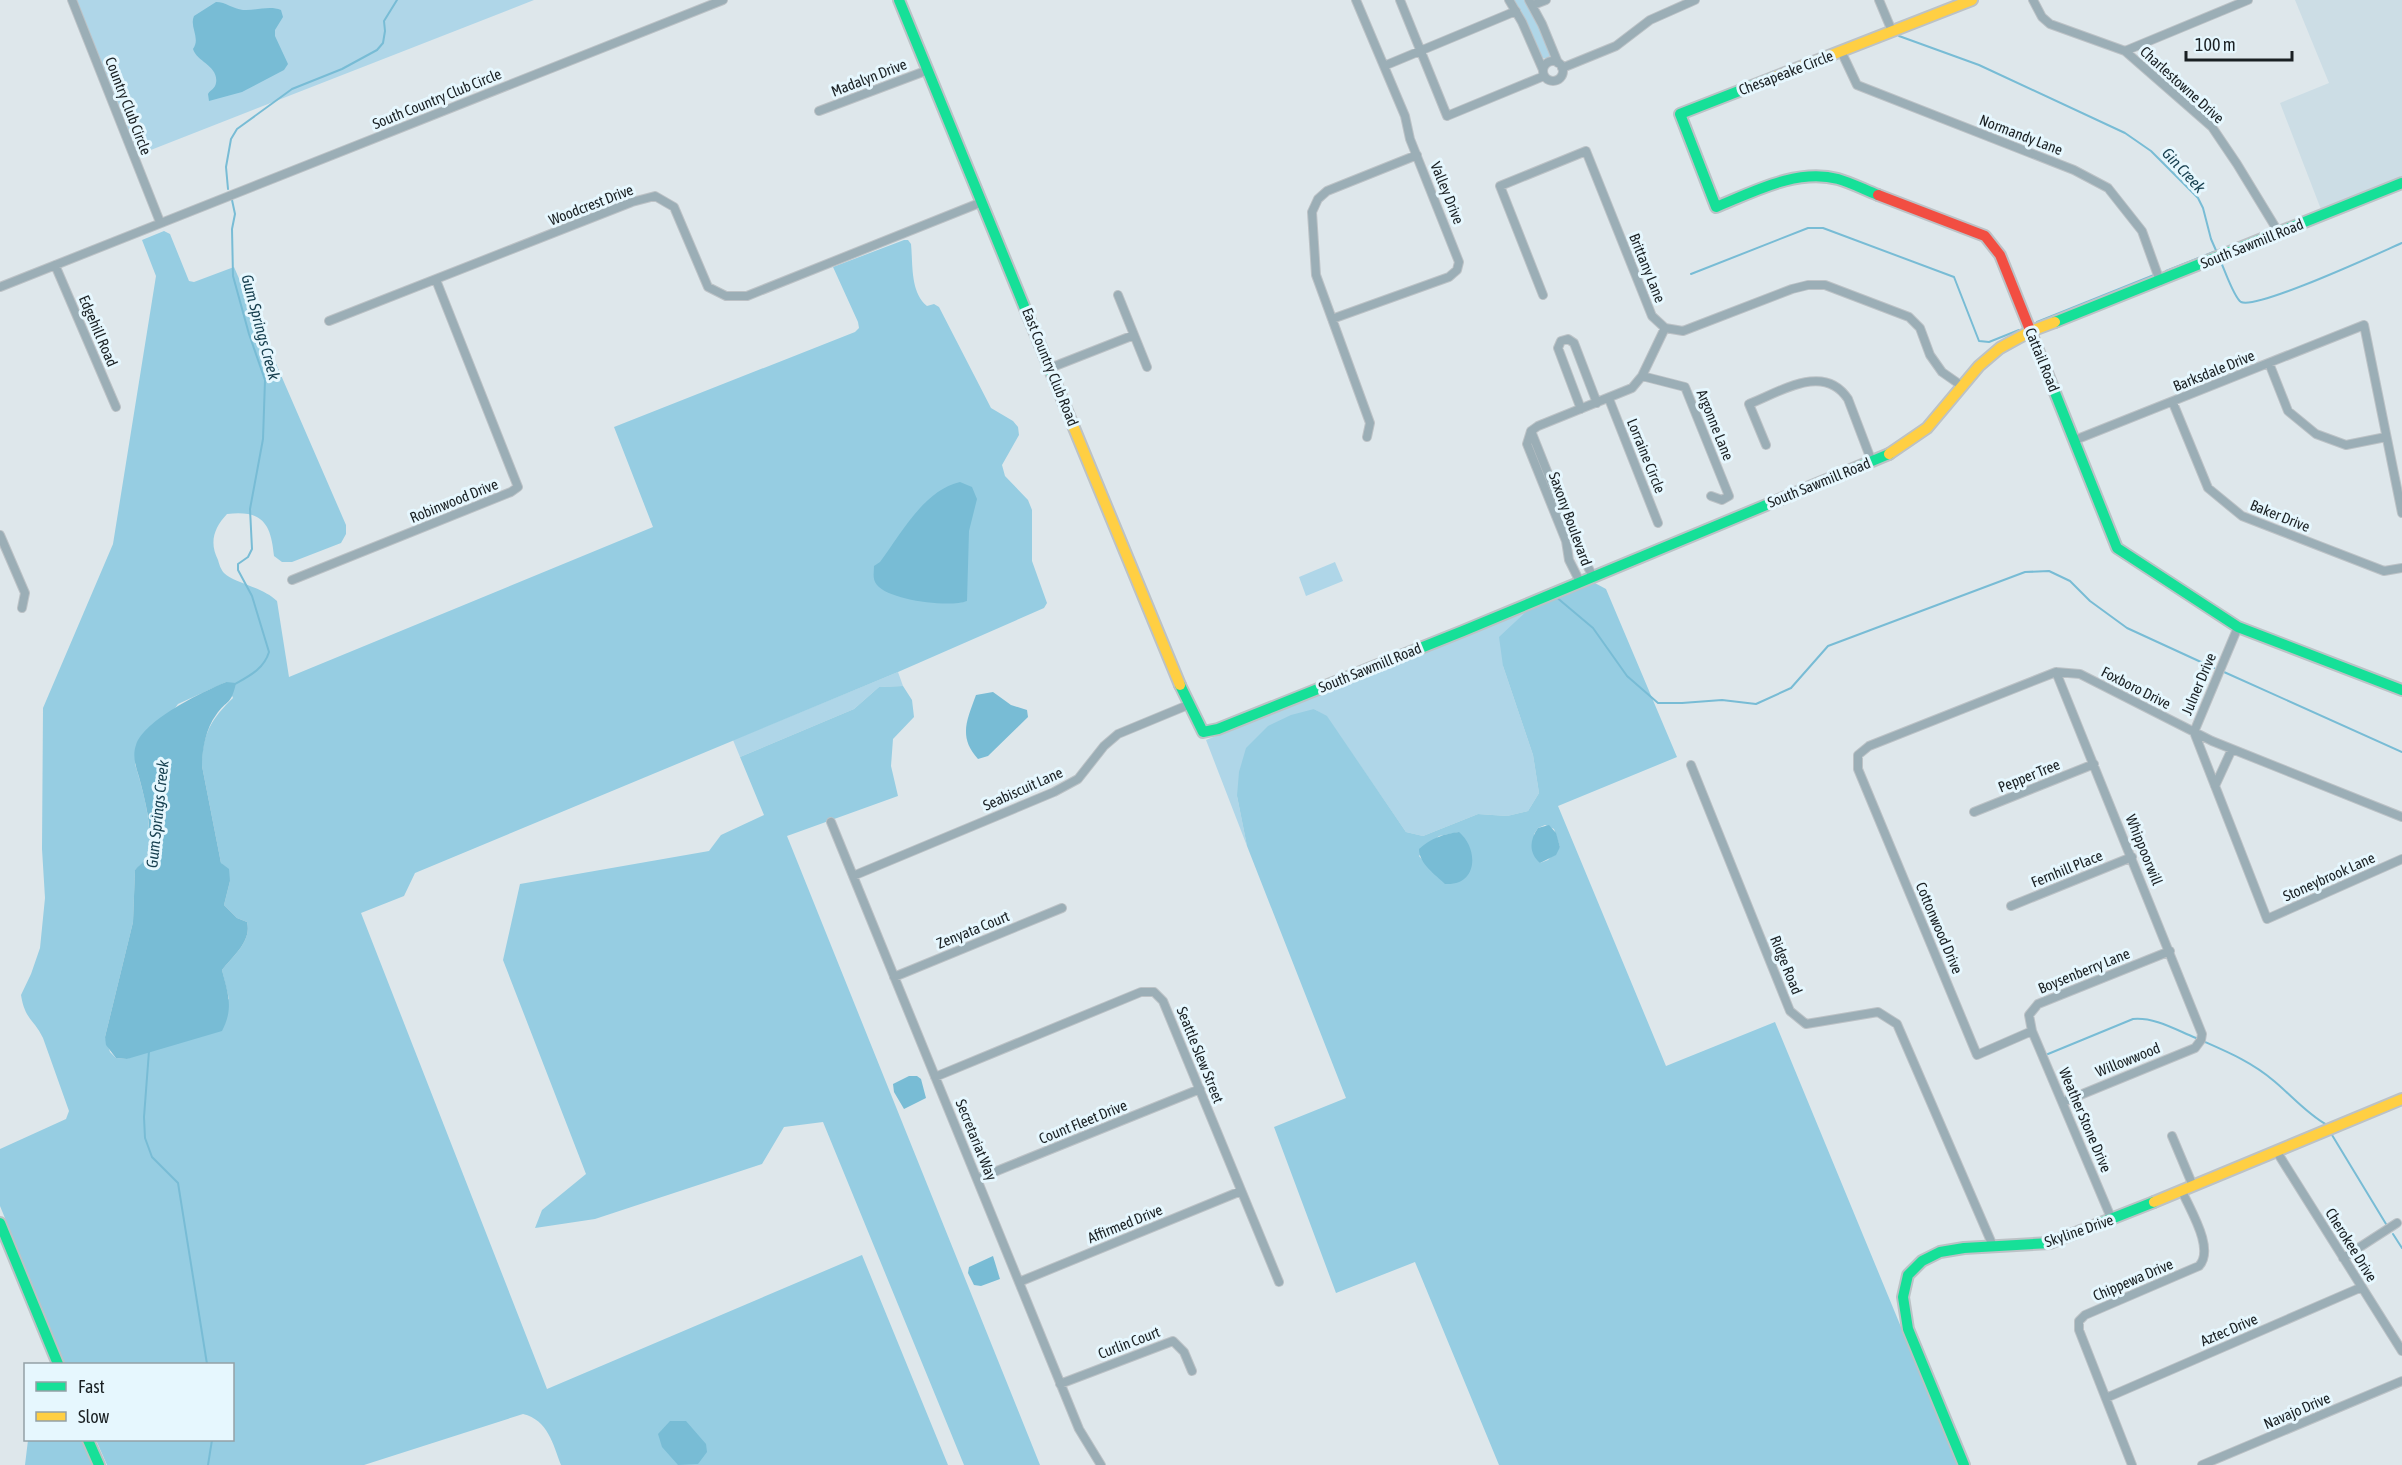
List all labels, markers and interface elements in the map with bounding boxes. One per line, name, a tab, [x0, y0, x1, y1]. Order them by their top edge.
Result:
scale bar	[2186, 24, 2292, 62]
text: 100 m	[2195, 34, 2236, 55]
street label: Charlestowne Drive	[2137, 43, 2228, 127]
street label: Chesapeake Circle	[1736, 47, 1836, 98]
street label: Country Club Circle	[102, 55, 155, 157]
street label: Madalyn Drive	[829, 55, 909, 100]
street label: South Country Club Circle	[370, 65, 504, 132]
street label: Normandy Lane	[1977, 111, 2065, 158]
water label: Gin Creek	[2159, 144, 2210, 197]
street label: Valley Drive	[1427, 159, 1468, 227]
street label: Woodcrest Drive	[546, 181, 636, 228]
street label: South Sawmill Road	[2198, 215, 2306, 272]
street label: Brittany Lane	[1626, 231, 1669, 305]
water label: Gum Springs Creek	[237, 272, 284, 383]
street label: Edgehill Road	[76, 293, 121, 369]
street label: East Country Club Road	[1019, 305, 1082, 428]
street label: Cattail Road	[2022, 325, 2063, 394]
street label: Barksdale Drive	[2171, 346, 2257, 395]
street label: Argonne Lane	[1694, 387, 1737, 463]
street label: Lorraine Circle	[1624, 416, 1669, 496]
street label: South Sawmill Road	[1765, 454, 1873, 511]
street label: Saxony Boulevard	[1546, 470, 1595, 568]
street label: Robinwood Drive	[407, 475, 501, 526]
street label: Baker Drive	[2248, 496, 2313, 535]
street label: South Sawmill Road	[1316, 639, 1424, 696]
street label: Julner Drive	[2178, 650, 2219, 717]
street label: Foxboro Drive	[2099, 663, 2174, 712]
street label: Pepper Tree	[1995, 755, 2062, 796]
water label: Gum Springs Creek	[142, 758, 173, 869]
street label: Seabiscuit Lane	[980, 763, 1065, 814]
street label: Whippoorwill	[2123, 812, 2166, 888]
street label: Fernhill Place	[2029, 846, 2105, 891]
street label: Stoneybrook Lane	[2280, 849, 2378, 904]
street label: Cottonwood Drive	[1913, 879, 1966, 976]
street label: Zenyata Court	[934, 907, 1012, 952]
street label: Ridge Road	[1767, 933, 1806, 997]
street label: Boysenberry Lane	[2035, 944, 2132, 997]
street label: Seattle Slew Street	[1173, 1004, 1227, 1105]
street label: Willowwood	[2093, 1039, 2163, 1080]
street label: Weather Stone Drive	[2056, 1065, 2115, 1175]
street label: Count Fleet Drive	[1036, 1096, 1130, 1147]
street label: Secretariat Way	[952, 1097, 1000, 1183]
street label: Affirmed Drive	[1085, 1201, 1165, 1246]
street label: Cherokee Drive	[2322, 1205, 2381, 1285]
street label: Skyline Drive	[2042, 1211, 2116, 1250]
street label: Chippewa Drive	[2090, 1255, 2176, 1304]
street label: Aztec Drive	[2198, 1310, 2260, 1349]
street label: Curlin Court	[1096, 1323, 1162, 1362]
legend	[24, 1363, 234, 1441]
text: Fast	[78, 1376, 105, 1397]
street label: Navajo Drive	[2261, 1389, 2333, 1432]
text: Slow	[78, 1406, 109, 1427]

